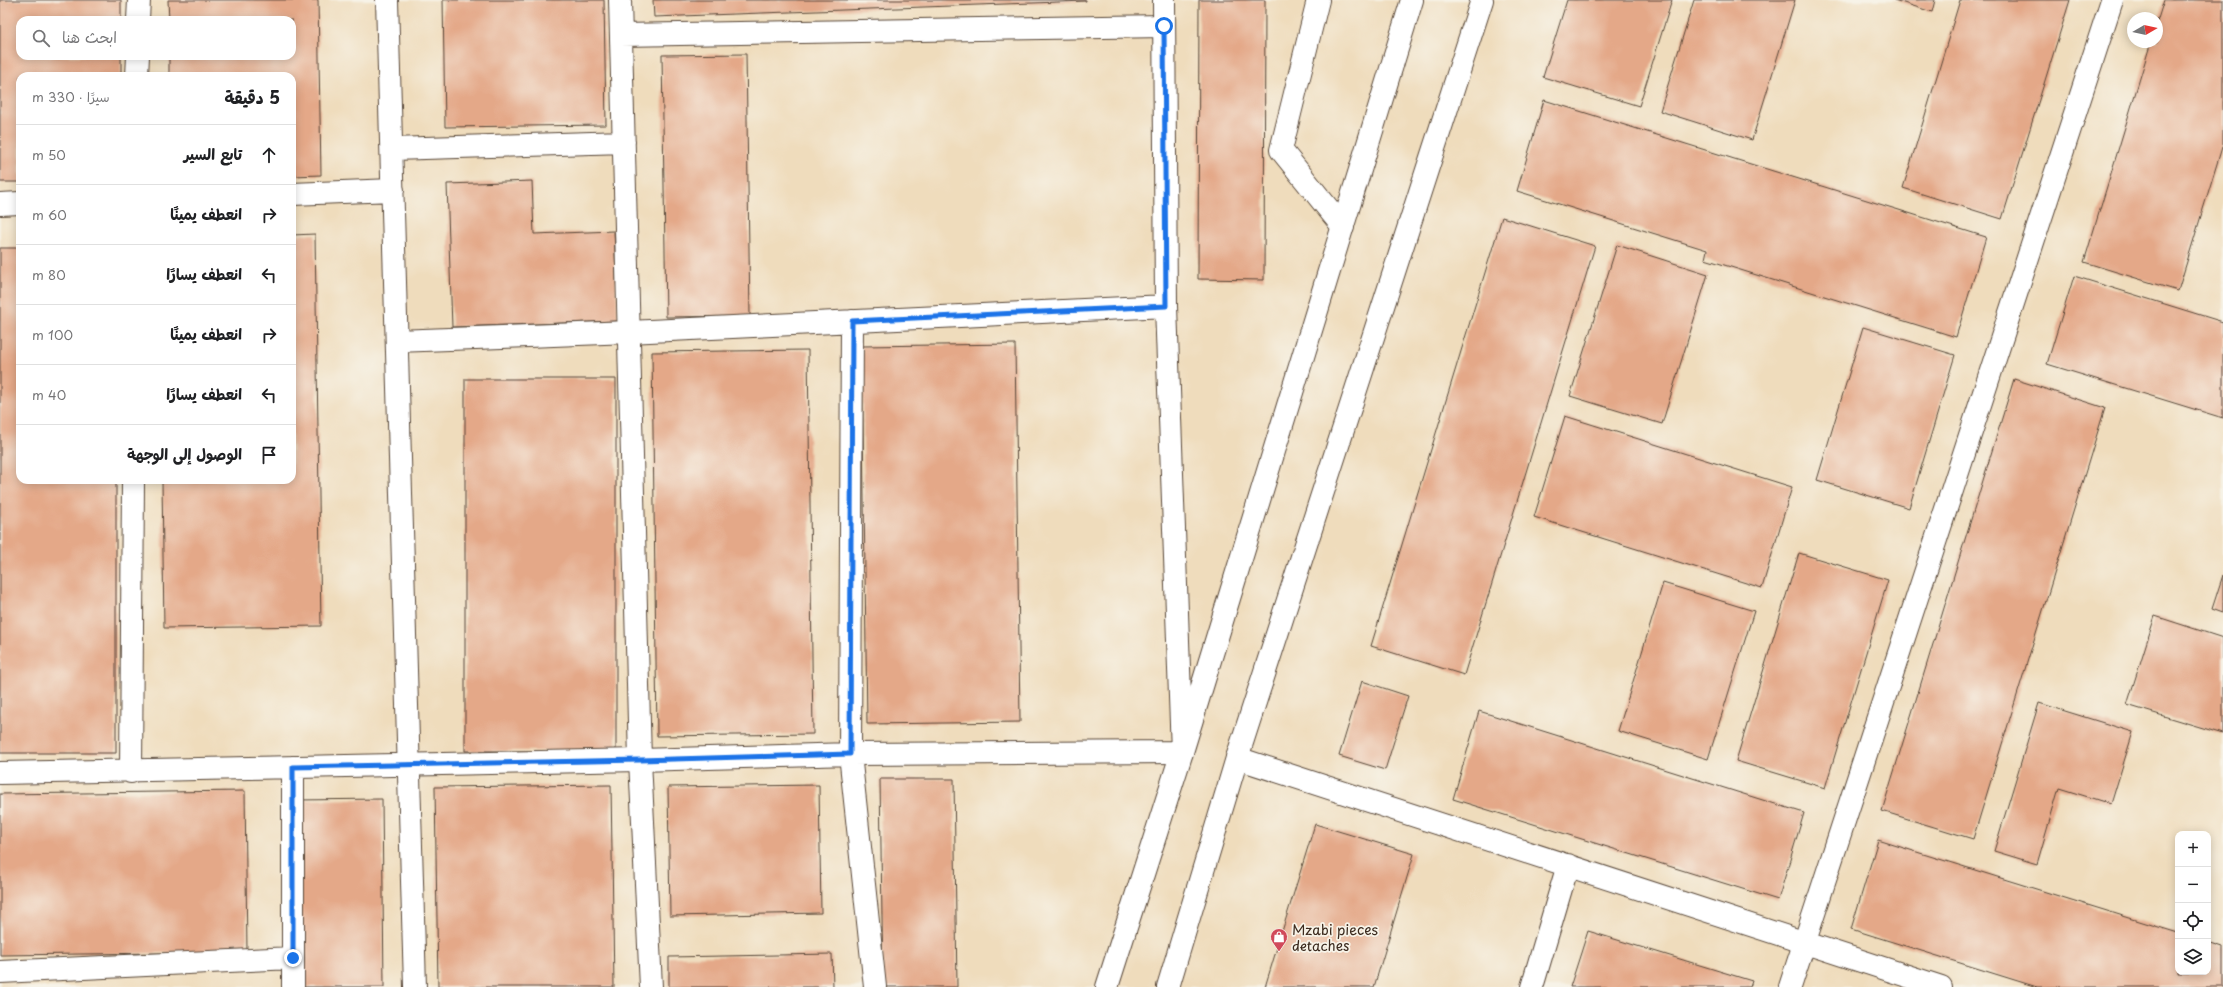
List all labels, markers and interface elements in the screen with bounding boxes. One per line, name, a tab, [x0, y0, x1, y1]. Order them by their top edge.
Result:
north arrow	[2127, 12, 2163, 48]
search box	[16, 16, 296, 60]
route start	[1155, 17, 1173, 35]
text: ابحث هنا	[62, 25, 117, 48]
icon: search	[30, 27, 52, 49]
text: 5 دقيقة	[224, 84, 280, 110]
text: سيرًا · 330 m	[32, 87, 109, 106]
text: تابع السير	[184, 142, 242, 165]
icon: ahead	[258, 144, 280, 166]
text: 50 m	[32, 145, 66, 164]
text: انعطف يمينًا	[170, 202, 242, 225]
icon: right	[258, 204, 280, 226]
text: 60 m	[32, 205, 67, 224]
text: انعطف يسارًا	[166, 262, 242, 285]
icon: left	[258, 264, 280, 286]
text: 80 m	[32, 265, 66, 284]
text: انعطف يمينًا	[170, 322, 242, 345]
icon: right	[258, 324, 280, 346]
text: 100 m	[32, 325, 73, 344]
text: انعطف يسارًا	[166, 382, 242, 405]
icon: left	[258, 384, 280, 406]
text: 40 m	[32, 385, 66, 404]
text: الوصول إلى الوجهة	[127, 442, 242, 465]
icon: arrive	[258, 444, 280, 466]
map controls	[2175, 831, 2211, 975]
button: +	[2175, 831, 2211, 867]
button: −	[2175, 867, 2211, 903]
button: locate	[2175, 903, 2211, 939]
place label: Mzabi pieces detaches	[1292, 919, 1378, 956]
shop icon: Mzabi pieces detaches	[1269, 927, 1289, 952]
button: layers	[2175, 939, 2211, 975]
route end	[284, 949, 302, 967]

